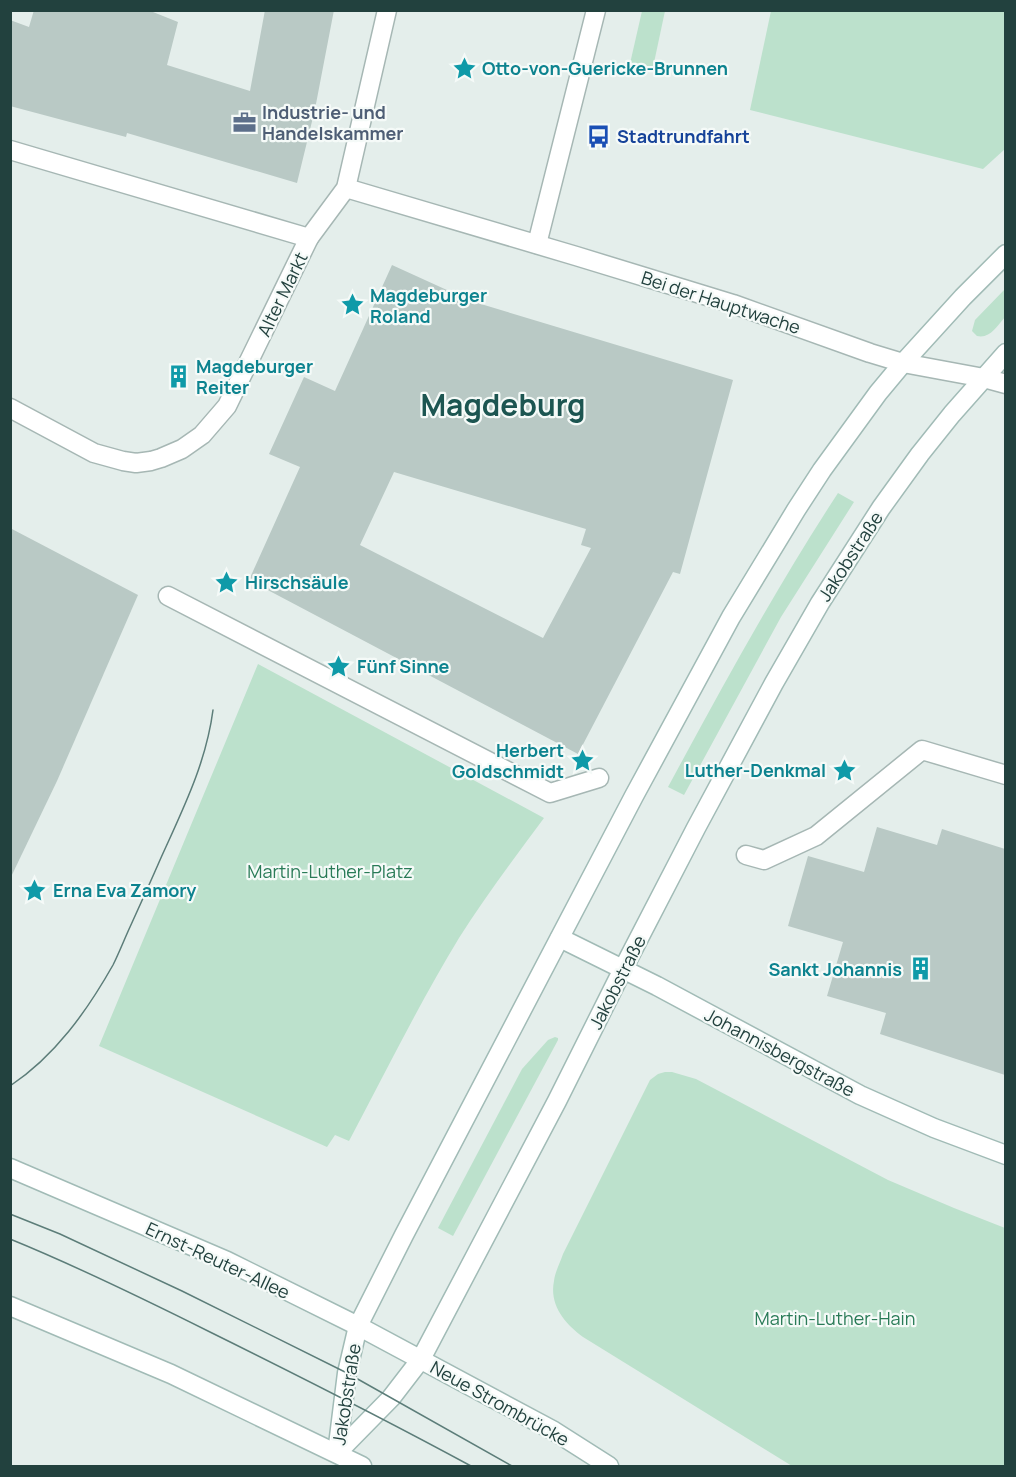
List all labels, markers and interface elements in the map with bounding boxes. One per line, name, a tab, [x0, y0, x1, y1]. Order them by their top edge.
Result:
place icon: Otto-von-Guericke-Brunnen	[451, 55, 477, 81]
place label: Otto-von-Guericke-Brunnen	[482, 56, 728, 80]
place label: Industrie- und Handelskammer	[262, 100, 404, 145]
office icon: Industrie- und Handelskammer	[231, 109, 257, 135]
bus stop icon: Stadtrundfahrt	[586, 123, 612, 149]
place label: Stadtrundfahrt	[617, 124, 750, 148]
street label: Alter Markt	[251, 248, 313, 340]
street label: Bei der Hauptwache	[638, 265, 804, 339]
place label: Magdeburger Roland	[370, 283, 487, 328]
place icon: Magdeburger Roland	[339, 292, 365, 318]
place label: Magdeburger Reiter	[196, 354, 313, 399]
building icon: Magdeburger Reiter	[165, 363, 191, 389]
district label: Magdeburg	[420, 384, 586, 425]
street label: Jakobstraße	[812, 507, 888, 605]
place icon: Hirschsäule	[214, 569, 240, 595]
place label: Hirschsäule	[245, 570, 349, 594]
place icon: Fünf Sinne	[326, 653, 352, 679]
place label: Fünf Sinne	[357, 654, 450, 678]
place label: Herbert Goldschmidt	[452, 738, 564, 783]
place icon: Herbert Goldschmidt	[569, 747, 595, 773]
place icon: Luther-Denkmal	[831, 757, 857, 783]
place label: Luther-Denkmal	[685, 758, 826, 782]
park label: Martin-Luther-Platz	[247, 859, 413, 883]
place icon: Erna Eva Zamory	[22, 877, 48, 903]
place label: Erna Eva Zamory	[53, 878, 196, 902]
street label: Jakobstraße	[583, 931, 651, 1033]
building icon: Sankt Johannis	[907, 956, 933, 982]
place label: Sankt Johannis	[768, 957, 902, 981]
street label: Johannisbergstraße	[701, 1002, 859, 1102]
street label: Ernst-Reuter-Allee	[142, 1216, 294, 1304]
park label: Martin-Luther-Hain	[755, 1306, 915, 1330]
street label: Jakobstraße	[326, 1342, 366, 1446]
street label: Neue Strombrücke	[426, 1355, 574, 1451]

